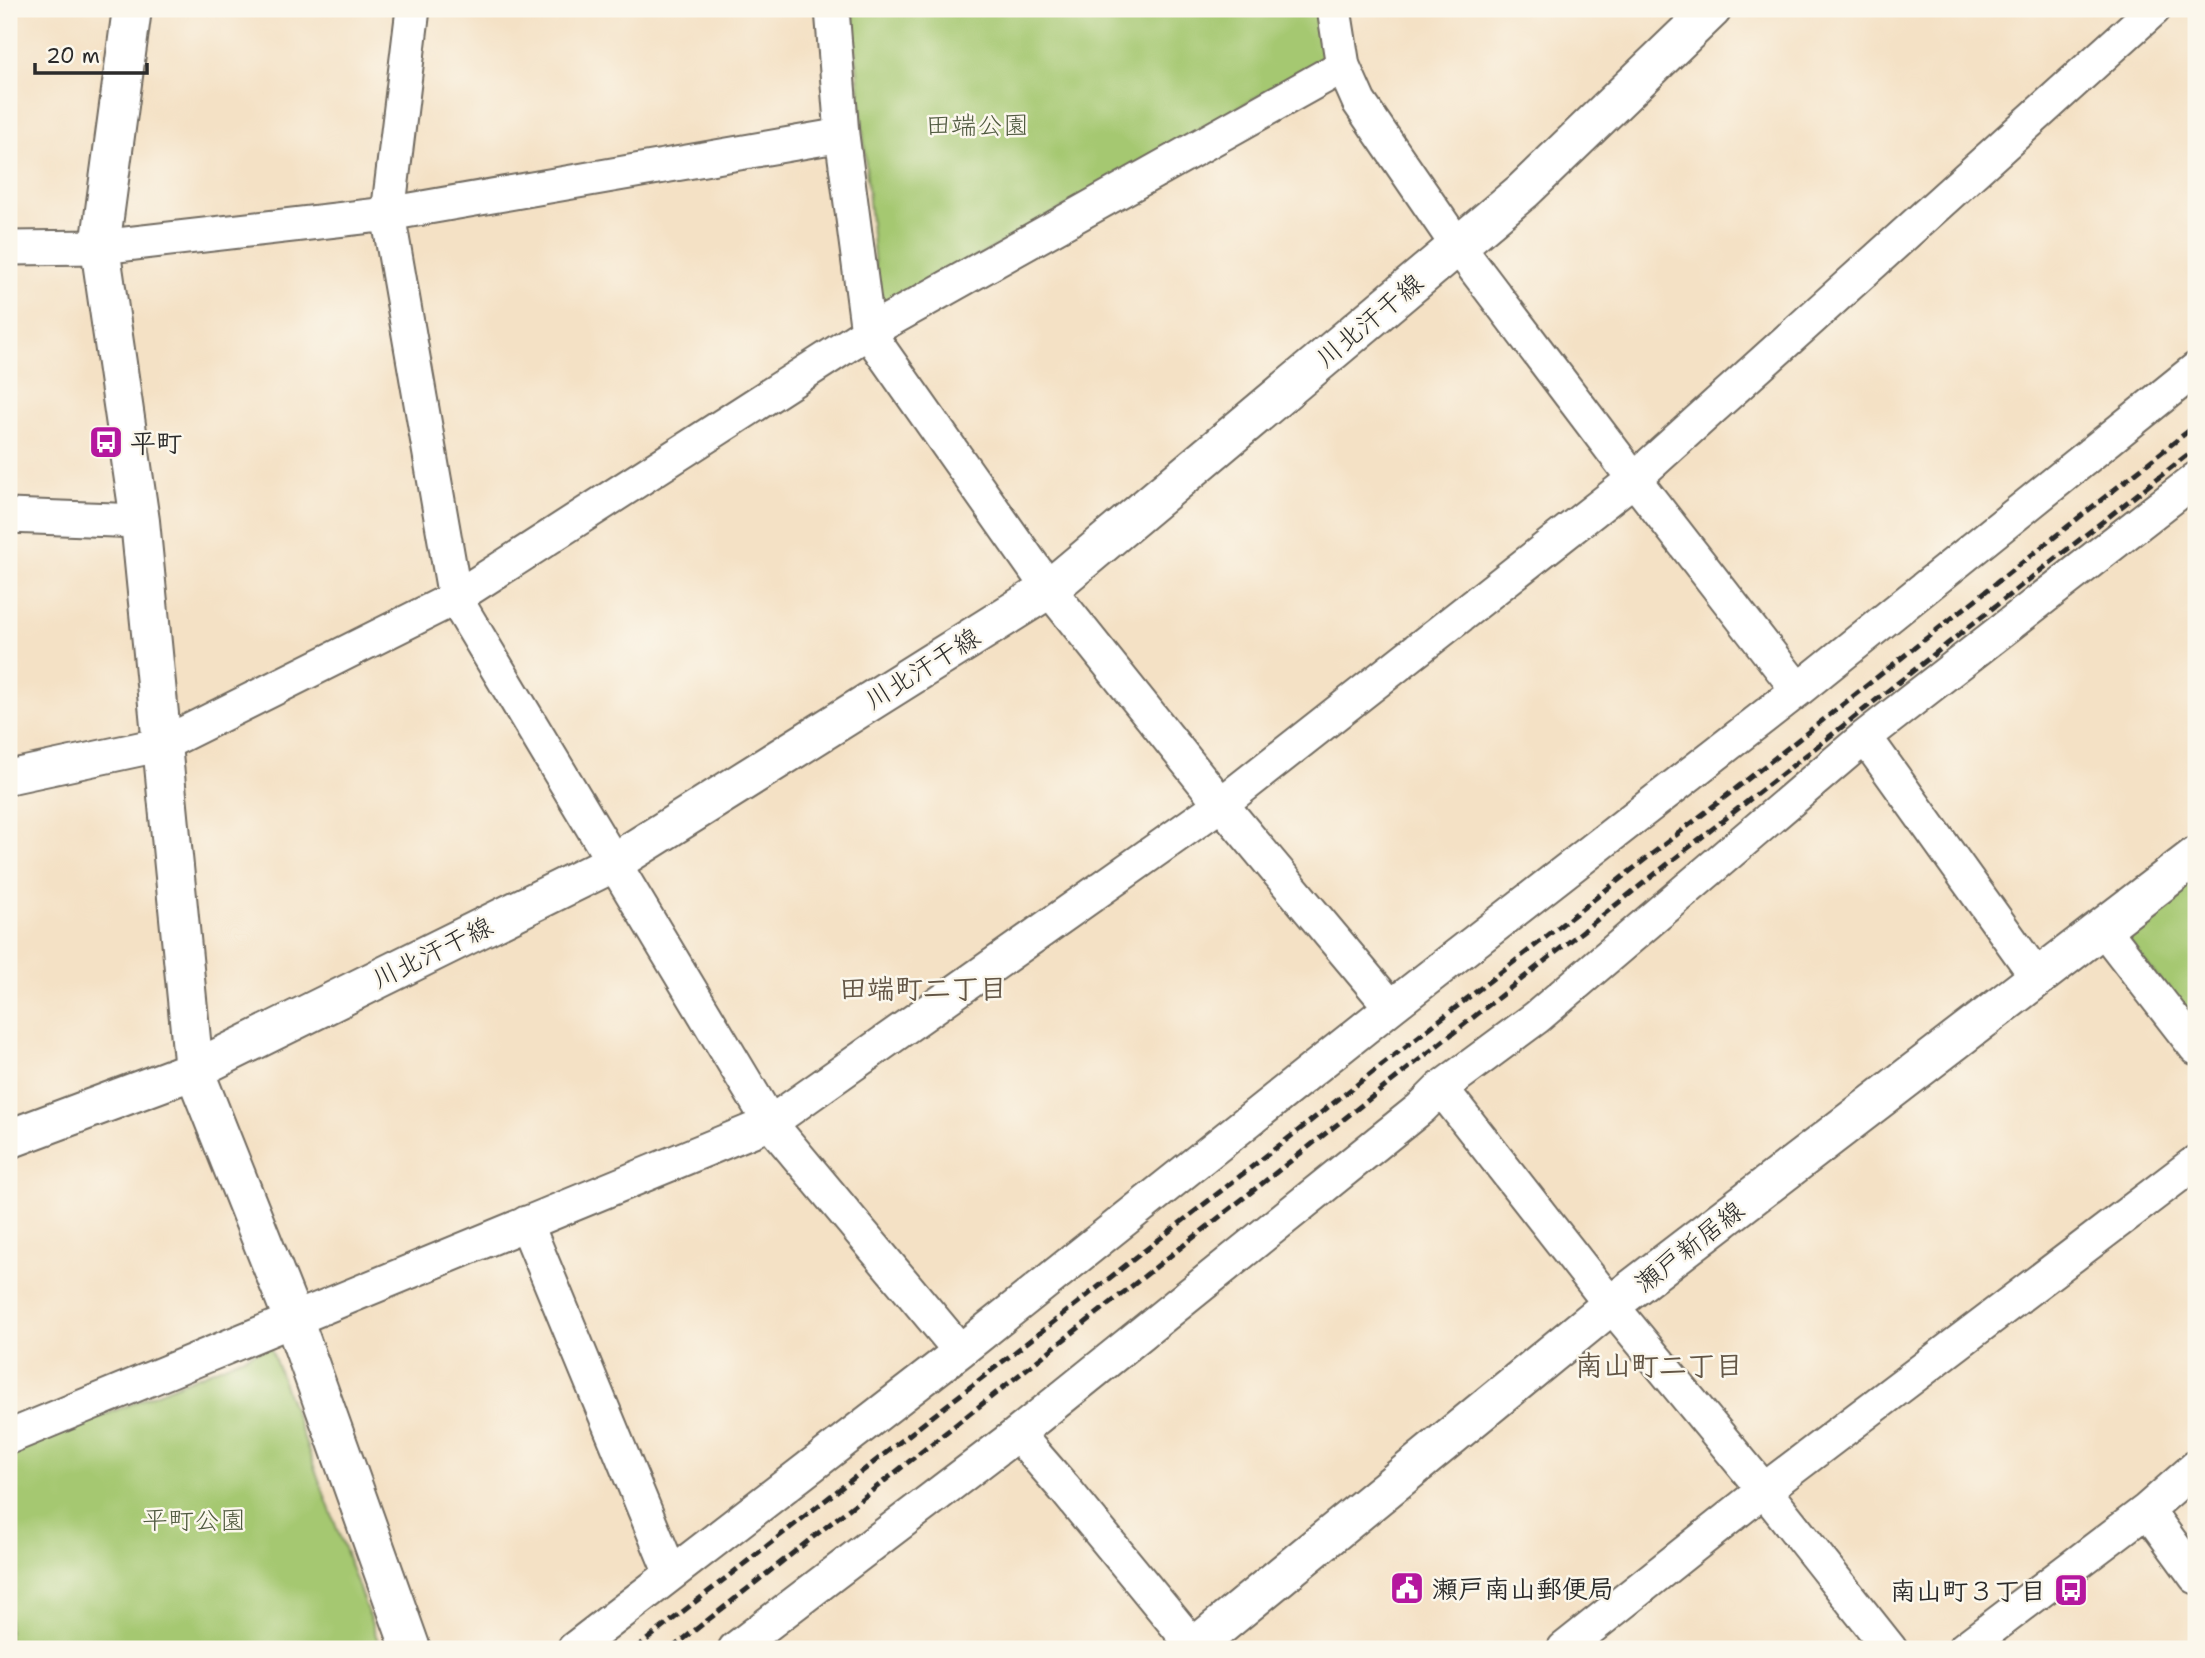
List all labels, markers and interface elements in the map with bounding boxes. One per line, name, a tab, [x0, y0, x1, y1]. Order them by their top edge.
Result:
scale bar	[35, 32, 147, 76]
text: 20 m	[46, 42, 100, 70]
park label: 田端公園	[925, 107, 1029, 142]
street label: 川北汗干線	[1308, 265, 1430, 375]
bus stop icon: 平町	[87, 423, 125, 461]
place label: 平町	[130, 425, 182, 460]
street label: 川北汗干線	[858, 619, 986, 717]
street label: 川北汗干線	[366, 908, 498, 996]
district label: 田端町二丁目	[839, 969, 1007, 1007]
street label: 瀬戸新居線	[1627, 1192, 1751, 1300]
district label: 南山町二丁目	[1575, 1346, 1743, 1384]
park label: 平町公園	[142, 1502, 246, 1537]
public building icon: 瀬戸南山郵便局	[1388, 1569, 1426, 1607]
place label: 瀬戸南山郵便局	[1432, 1571, 1614, 1606]
bus stop icon: 南山町３丁目	[2052, 1571, 2090, 1609]
place label: 南山町３丁目	[1890, 1573, 2046, 1608]

